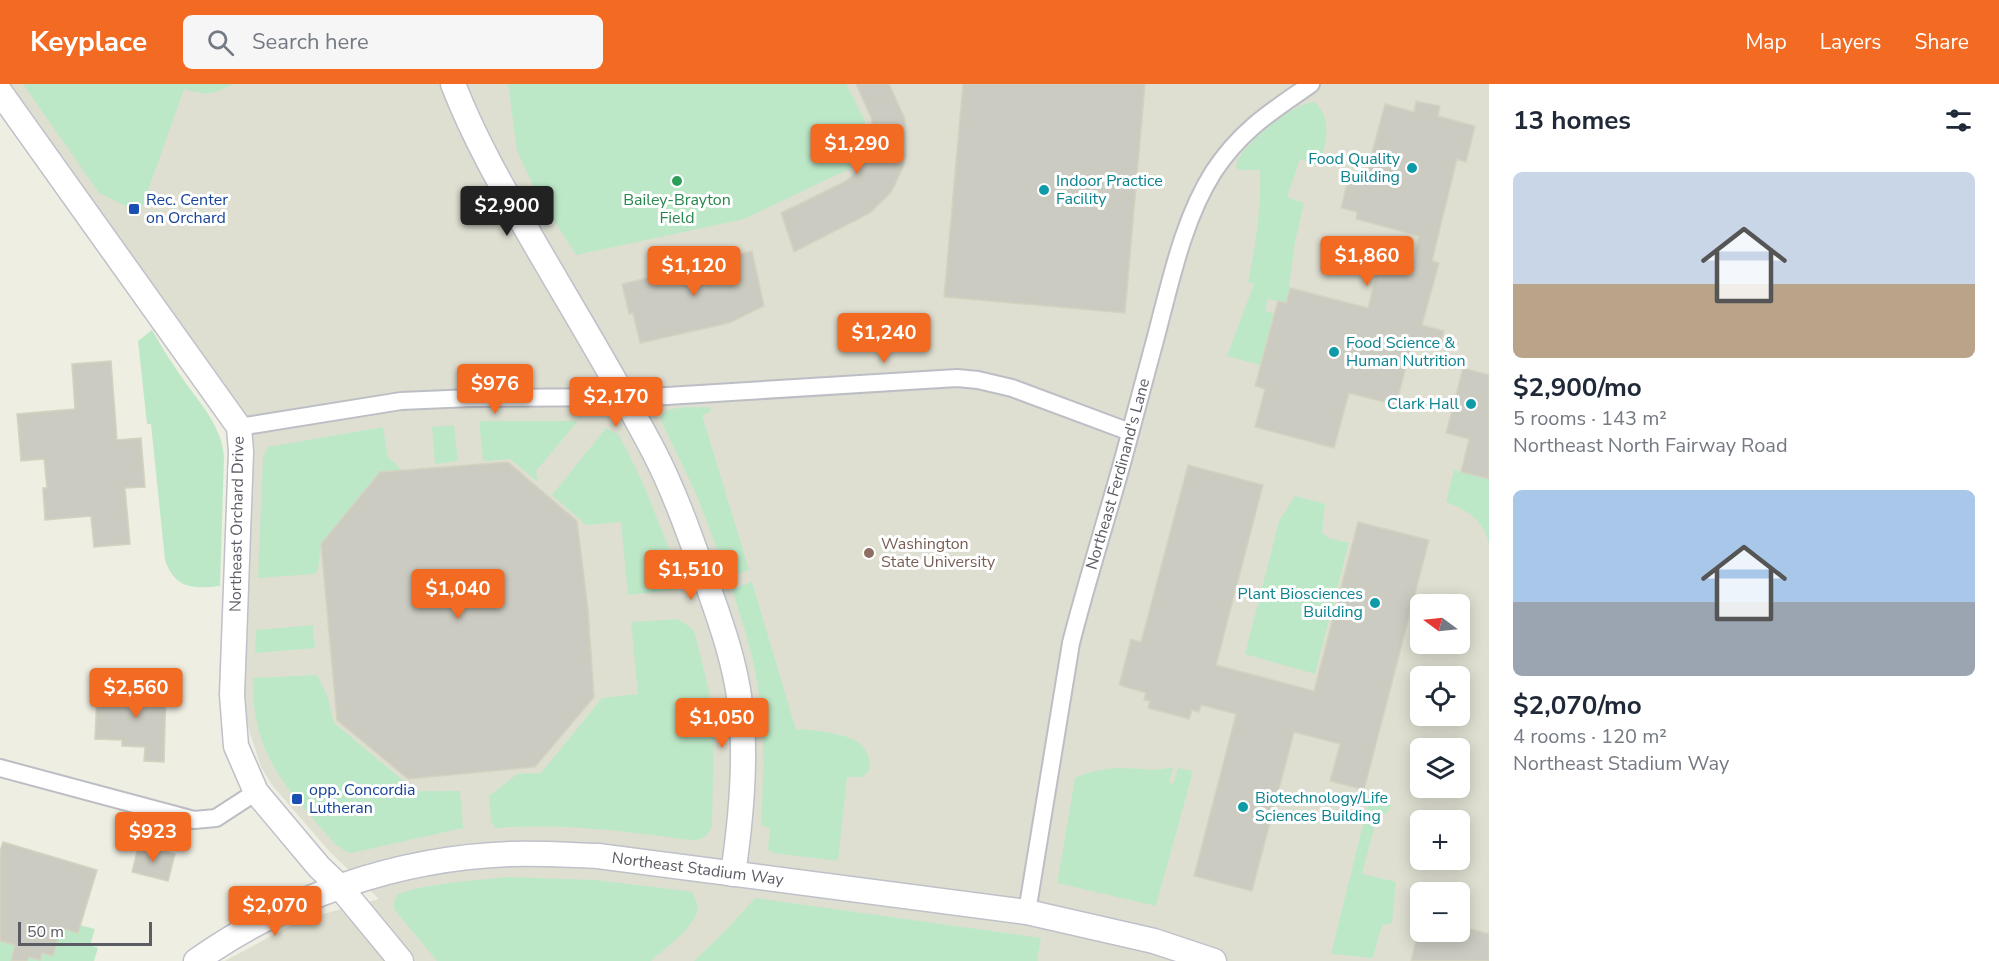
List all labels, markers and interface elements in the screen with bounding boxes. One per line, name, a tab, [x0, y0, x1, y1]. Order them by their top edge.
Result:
search box	[183, 15, 603, 69]
text: Keyplace	[30, 23, 147, 61]
icon: search	[204, 26, 237, 59]
text: Search here	[252, 27, 369, 57]
text: Map	[1745, 28, 1787, 56]
text: Layers	[1820, 28, 1881, 56]
text: Share	[1914, 28, 1969, 56]
text: 13 homes	[1513, 103, 1631, 138]
icon: filters	[1942, 104, 1975, 137]
pin: $1,290	[808, 124, 906, 175]
text: $1,290	[825, 130, 889, 157]
place label: Food Quality Building	[1308, 148, 1401, 188]
marker: Food Quality Building	[1405, 161, 1419, 175]
place label: Indoor Practice Facility	[1056, 170, 1163, 210]
marker: Bailey-Brayton Field	[670, 174, 684, 188]
marker: Indoor Practice Facility	[1037, 183, 1051, 197]
pin: $2,900	[458, 186, 556, 237]
place label: Rec. Center on Orchard	[146, 189, 228, 229]
place label: Bailey-Brayton Field	[623, 189, 731, 229]
text: $2,900	[475, 192, 539, 219]
marker: Rec. Center on Orchard	[127, 202, 141, 216]
icon: home	[1690, 211, 1798, 319]
pin: $1,860	[1318, 236, 1416, 287]
text: $1,860	[1335, 242, 1399, 269]
pin: $1,120	[645, 246, 743, 297]
text: $1,120	[662, 252, 726, 279]
pin: $1,240	[835, 313, 933, 364]
text: $1,240	[852, 319, 916, 346]
place label: Food Science & Human Nutrition	[1346, 332, 1466, 372]
marker: Food Science & Human Nutrition	[1327, 345, 1341, 359]
pin: $976	[459, 364, 531, 415]
text: $976	[471, 370, 519, 397]
text: $2,900/mo	[1513, 370, 1642, 405]
street label: Northeast Ferdinand's Lane	[1081, 376, 1155, 572]
pin: $2,170	[567, 377, 665, 428]
text: $2,170	[584, 383, 648, 410]
place label: Clark Hall	[1387, 393, 1459, 415]
marker: Clark Hall	[1464, 397, 1478, 411]
text: 5 rooms · 143 m²	[1513, 405, 1667, 432]
text: Northeast North Fairway Road	[1513, 432, 1788, 459]
street label: Northeast Orchard Drive	[224, 436, 250, 612]
icon: home	[1690, 529, 1798, 637]
place label: Washington State University	[881, 533, 996, 573]
marker: Washington State University	[862, 546, 876, 560]
pin: $1,510	[642, 550, 740, 601]
text: $1,510	[659, 556, 723, 583]
pin: $1,040	[409, 569, 507, 620]
text: $1,040	[426, 575, 490, 602]
place label: Plant Biosciences Building	[1238, 583, 1363, 623]
north arrow	[1410, 594, 1470, 654]
map controls	[1410, 594, 1470, 942]
marker: Plant Biosciences Building	[1368, 596, 1382, 610]
button: locate	[1410, 666, 1470, 726]
pin: $2,560	[87, 668, 185, 719]
text: $2,560	[104, 674, 168, 701]
text: $2,070/mo	[1513, 688, 1642, 723]
pin: $1,050	[673, 698, 771, 749]
text: $1,050	[690, 704, 754, 731]
text: 4 rooms · 120 m²	[1513, 723, 1667, 750]
button: layers	[1410, 738, 1470, 798]
text: Northeast Stadium Way	[1513, 750, 1729, 777]
place label: opp. Concordia Lutheran	[309, 779, 415, 819]
place label: Biotechnology/Life Sciences Building	[1255, 787, 1388, 827]
marker: opp. Concordia Lutheran	[290, 792, 304, 806]
marker: Biotechnology/Life Sciences Building	[1236, 800, 1250, 814]
button: +	[1410, 810, 1470, 870]
pin: $923	[117, 812, 189, 863]
text: $923	[129, 818, 177, 845]
street label: Northeast Stadium Way	[611, 847, 786, 891]
button: −	[1410, 882, 1470, 942]
pin: $2,070	[226, 886, 324, 937]
text: $2,070	[243, 892, 307, 919]
scale bar	[18, 919, 152, 946]
text: 50 m	[27, 921, 64, 943]

